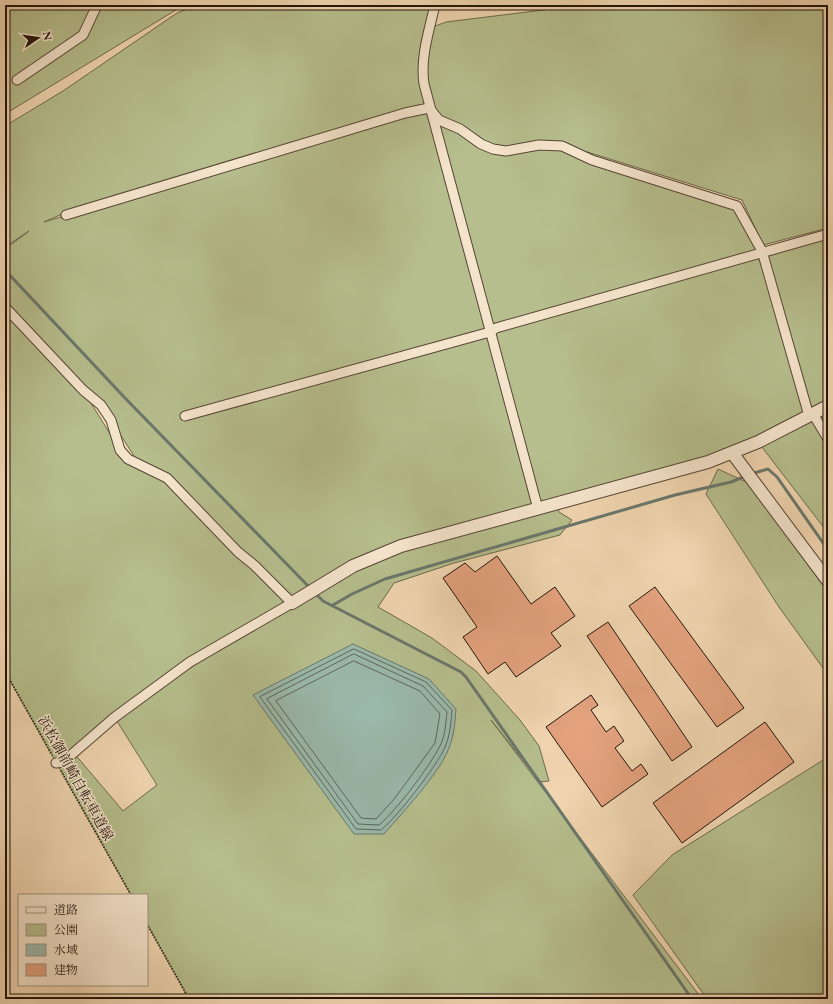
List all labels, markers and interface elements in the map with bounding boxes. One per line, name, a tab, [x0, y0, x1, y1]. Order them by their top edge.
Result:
north arrow	[18, 18, 58, 58]
text: N	[40, 30, 56, 42]
street label: 浜松御前崎自転車道線	[34, 712, 118, 844]
legend	[18, 894, 148, 986]
text: 道路	[54, 902, 78, 918]
text: 公園	[54, 922, 78, 938]
text: 水域	[54, 942, 78, 958]
text: 建物	[54, 962, 78, 978]

